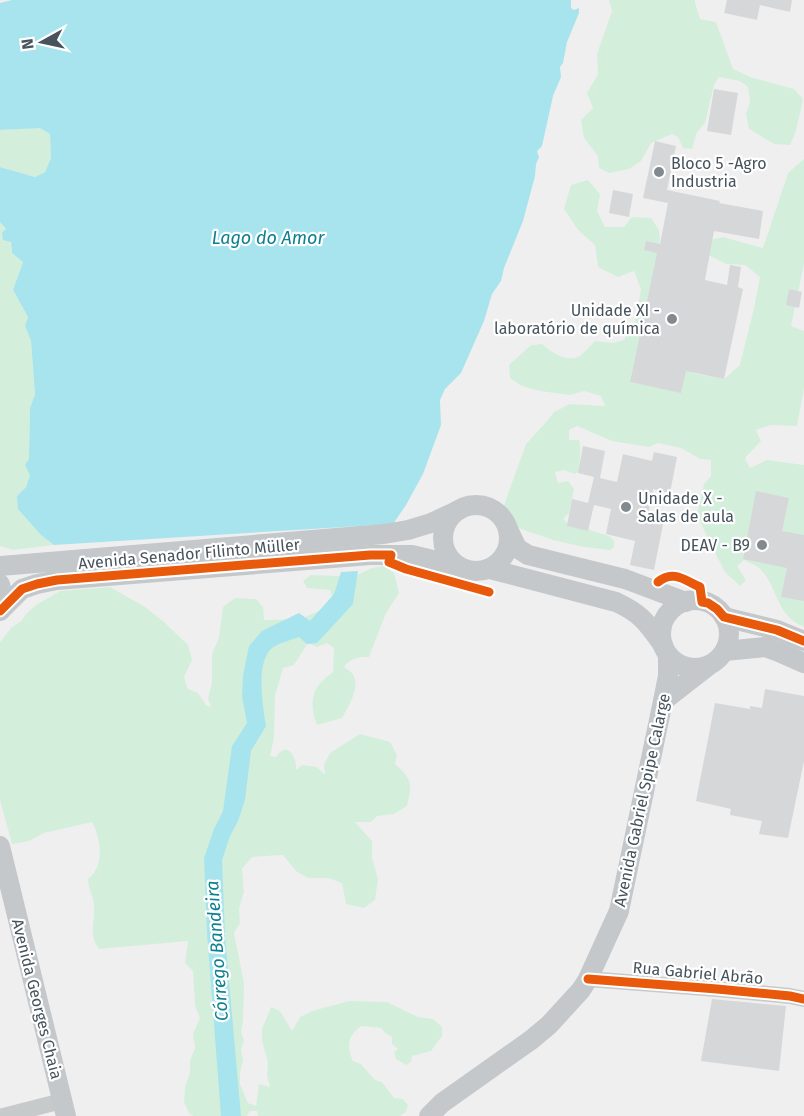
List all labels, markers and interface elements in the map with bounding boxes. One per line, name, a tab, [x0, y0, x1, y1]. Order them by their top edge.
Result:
north arrow	[12, 12, 72, 72]
text: N	[17, 37, 38, 51]
place label: Bloco 5 -Agro Industria	[671, 154, 767, 191]
marker: Bloco 5 -Agro Industria	[652, 165, 666, 179]
water label: Lago do Amor	[212, 227, 325, 249]
place label: Unidade XI - laboratório de química	[494, 301, 660, 338]
marker: Unidade XI - laboratório de química	[665, 312, 679, 326]
place label: Unidade X - Salas de aula	[638, 489, 734, 526]
marker: Unidade X - Salas de aula	[619, 500, 633, 514]
street label: Avenida Senador Filinto Müller	[77, 535, 301, 573]
place label: DEAV - B9	[681, 536, 750, 555]
marker: DEAV - B9	[755, 538, 769, 552]
street label: Avenida Gabriel Spipe Calarge	[610, 692, 674, 908]
water label: Córrego Bandeira	[201, 880, 233, 1022]
street label: Avenida Georges Chaia	[8, 917, 66, 1081]
street label: Rua Gabriel Abrão	[632, 958, 764, 988]

